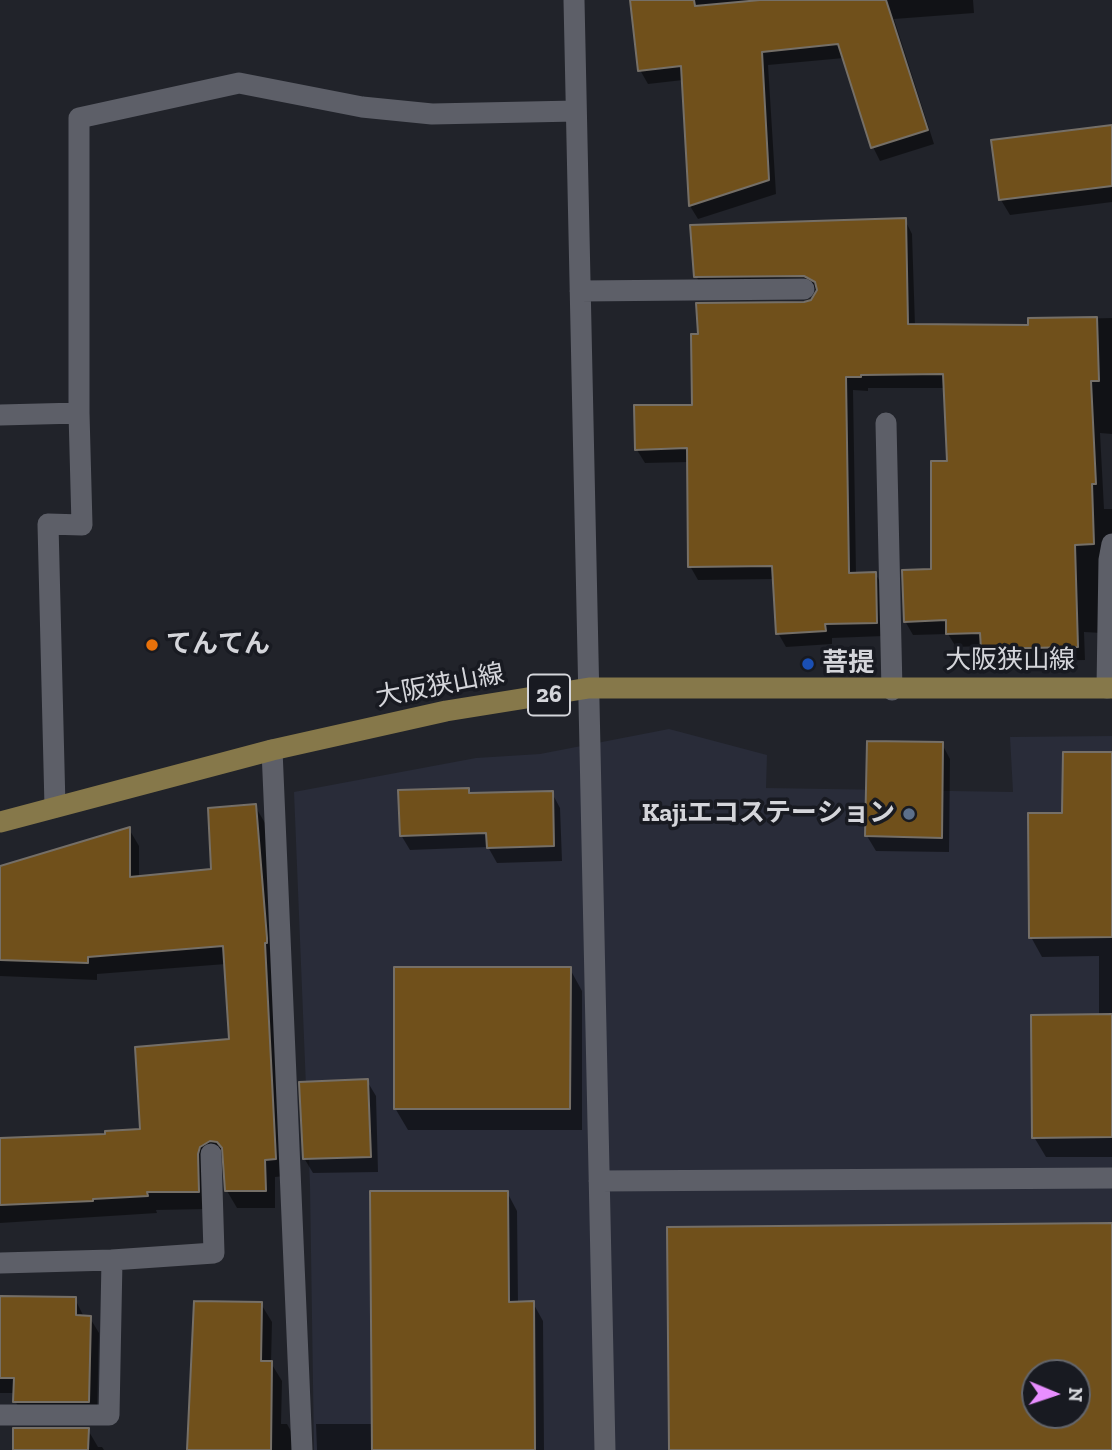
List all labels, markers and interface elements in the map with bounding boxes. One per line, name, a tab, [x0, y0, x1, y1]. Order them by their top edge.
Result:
place label: てんてん	[166, 629, 270, 661]
marker: てんてん	[144, 637, 160, 653]
street label: 大阪狭山線	[945, 645, 1075, 677]
place label: 菩提	[822, 648, 874, 680]
marker: 菩提	[800, 656, 816, 672]
street label: 大阪狭山線	[373, 658, 507, 714]
road number: 26	[528, 674, 570, 716]
place label: Kajiエコステーション	[642, 798, 895, 830]
marker: Kajiエコステーション	[901, 806, 917, 822]
north arrow	[1021, 1359, 1091, 1429]
text: N	[1064, 1387, 1087, 1402]

